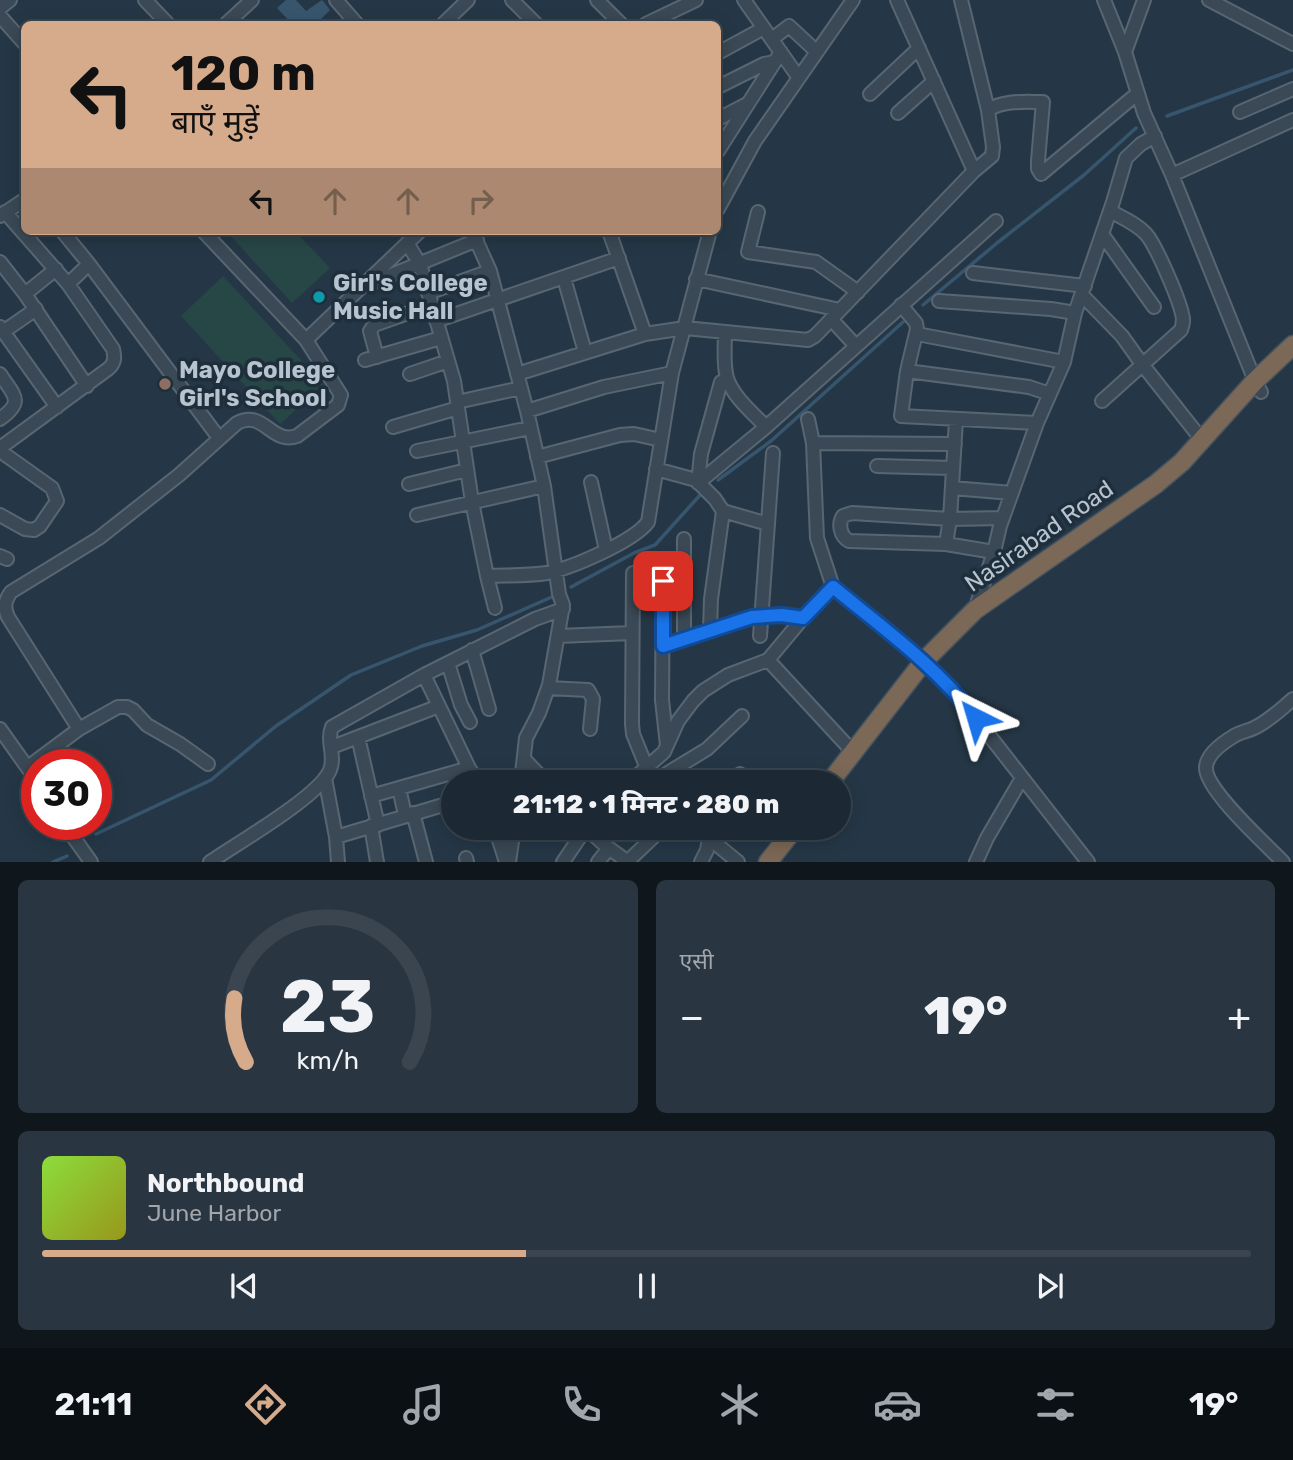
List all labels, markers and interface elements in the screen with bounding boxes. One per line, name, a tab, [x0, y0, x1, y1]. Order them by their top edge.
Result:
text: 120 m	[171, 44, 316, 102]
icon: left	[56, 49, 147, 140]
text: बाएँ मुड़ें	[171, 103, 259, 141]
icon: left	[243, 182, 281, 220]
icon: ahead	[316, 182, 354, 220]
icon: ahead	[389, 182, 427, 220]
icon: right	[462, 182, 500, 220]
place label: Girl's College Music Hall	[333, 269, 488, 325]
marker: Girl's College Music Hall	[311, 289, 327, 305]
place label: Mayo College Girl's School	[179, 356, 335, 412]
marker: Mayo College Girl's School	[157, 376, 173, 392]
street label: Nasirabad Road	[959, 474, 1119, 598]
pin	[633, 551, 693, 611]
icon: arrive	[644, 562, 682, 600]
position arrow	[939, 681, 1013, 755]
speed limit sign: 30	[21, 749, 112, 840]
text: 21:12 · 1 मिनट · 280 m	[513, 789, 779, 820]
text: एसी	[680, 947, 714, 975]
text: 23	[280, 965, 375, 1051]
text: 19°	[924, 985, 1008, 1047]
text: −	[680, 994, 704, 1040]
text: +	[1227, 994, 1251, 1040]
text: km/h	[297, 1046, 359, 1075]
text: Northbound	[147, 1168, 305, 1199]
text: June Harbor	[147, 1199, 281, 1227]
icon: previous	[225, 1267, 263, 1305]
icon: pause	[628, 1267, 666, 1305]
icon: next	[1031, 1267, 1069, 1305]
icon: directions	[241, 1380, 290, 1429]
icon: music	[399, 1380, 448, 1429]
icon: phone	[557, 1380, 606, 1429]
icon: climate	[715, 1380, 764, 1429]
icon: car	[873, 1380, 922, 1429]
icon: filters	[1031, 1380, 1080, 1429]
text: 21:11	[54, 1385, 132, 1423]
text: 19°	[1189, 1385, 1238, 1423]

